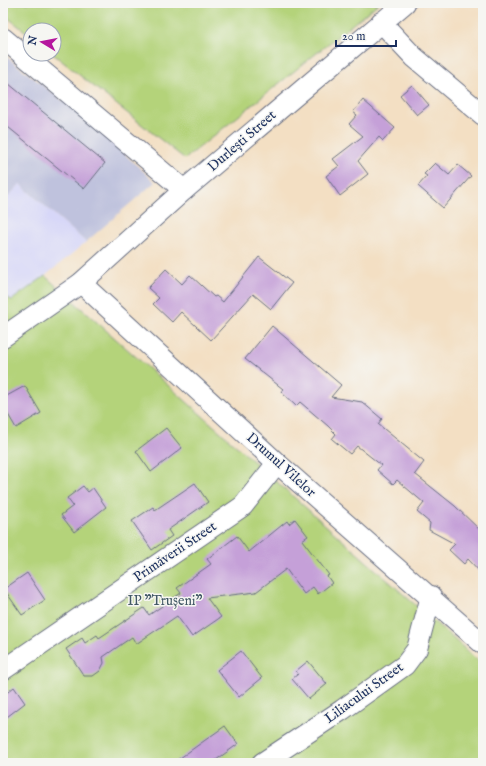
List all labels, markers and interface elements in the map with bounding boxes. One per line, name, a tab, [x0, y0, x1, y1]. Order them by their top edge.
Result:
north arrow	[22, 22, 62, 62]
scale bar	[336, 22, 396, 48]
text: 20 m	[342, 29, 365, 44]
text: N	[25, 34, 41, 47]
street label: Durlești Street	[204, 106, 280, 176]
street label: Drumul Vilelor	[242, 429, 320, 501]
street label: Primăverii Street	[130, 517, 220, 587]
park label: IP "Trușeni"	[127, 592, 203, 610]
street label: Liliacului Street	[321, 658, 407, 728]

